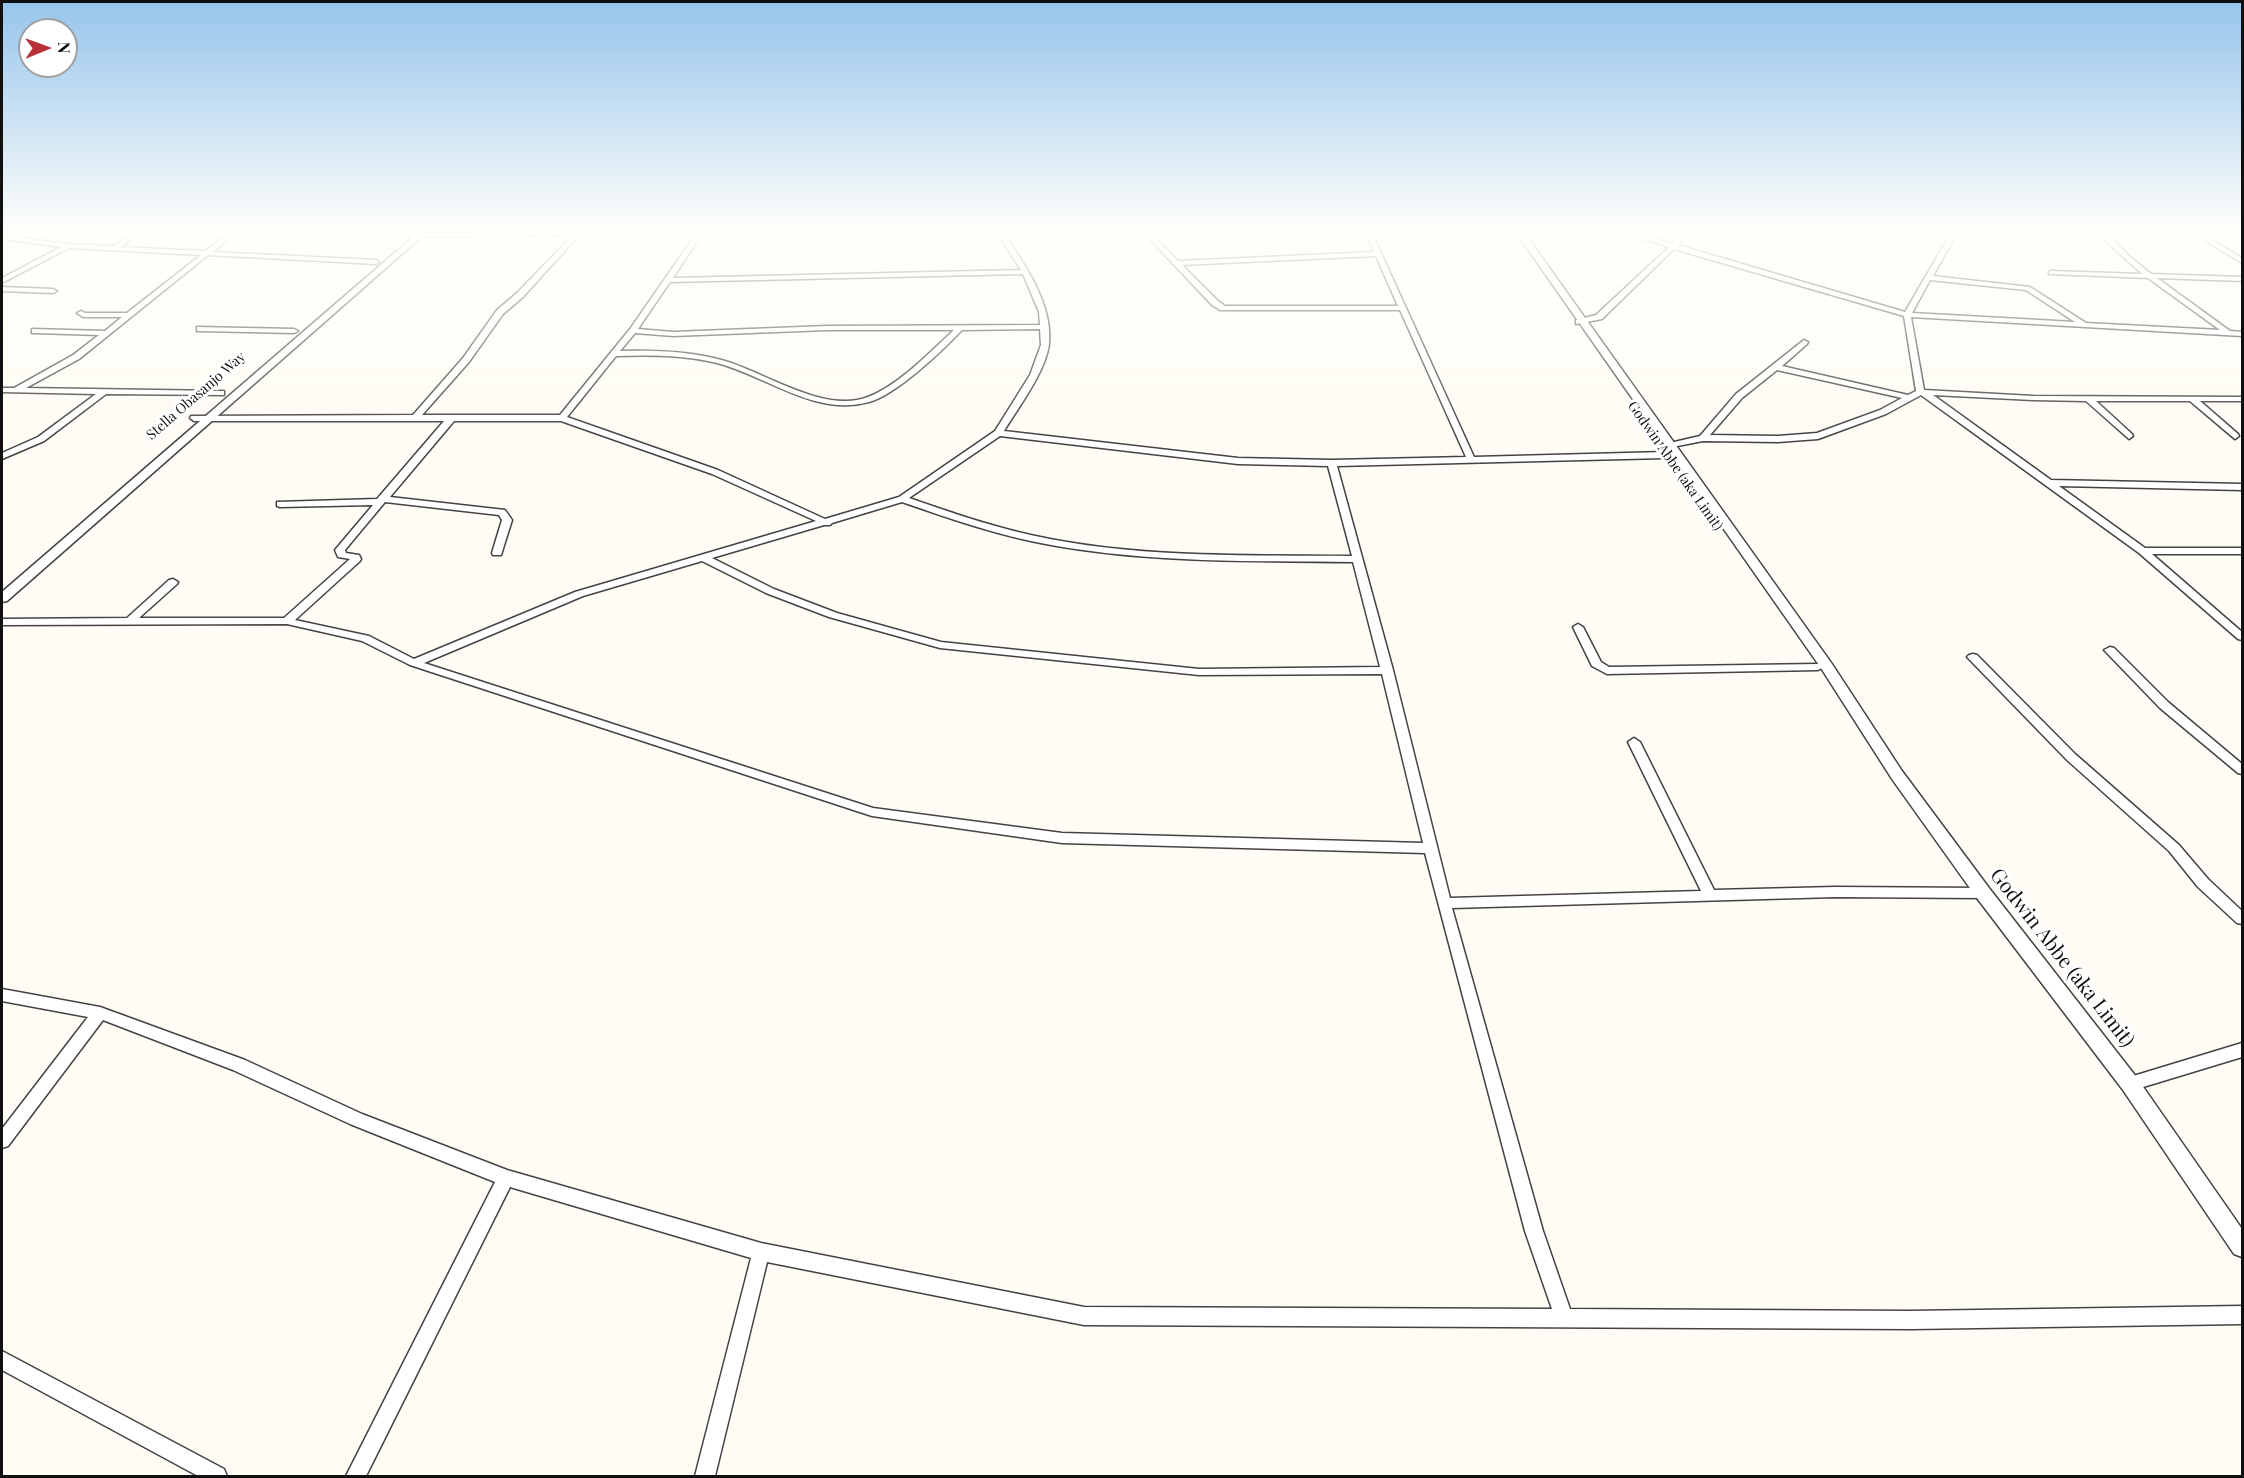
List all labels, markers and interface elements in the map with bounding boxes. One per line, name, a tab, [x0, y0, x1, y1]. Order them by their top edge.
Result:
north arrow	[18, 18, 78, 78]
text: N	[54, 42, 75, 54]
street label: Stella Obasanjo Way	[143, 348, 249, 444]
street label: Godwin Abbe (aka Limit)	[1624, 398, 1726, 534]
street label: Godwin Abbe (aka Limit)	[1985, 864, 2139, 1052]

